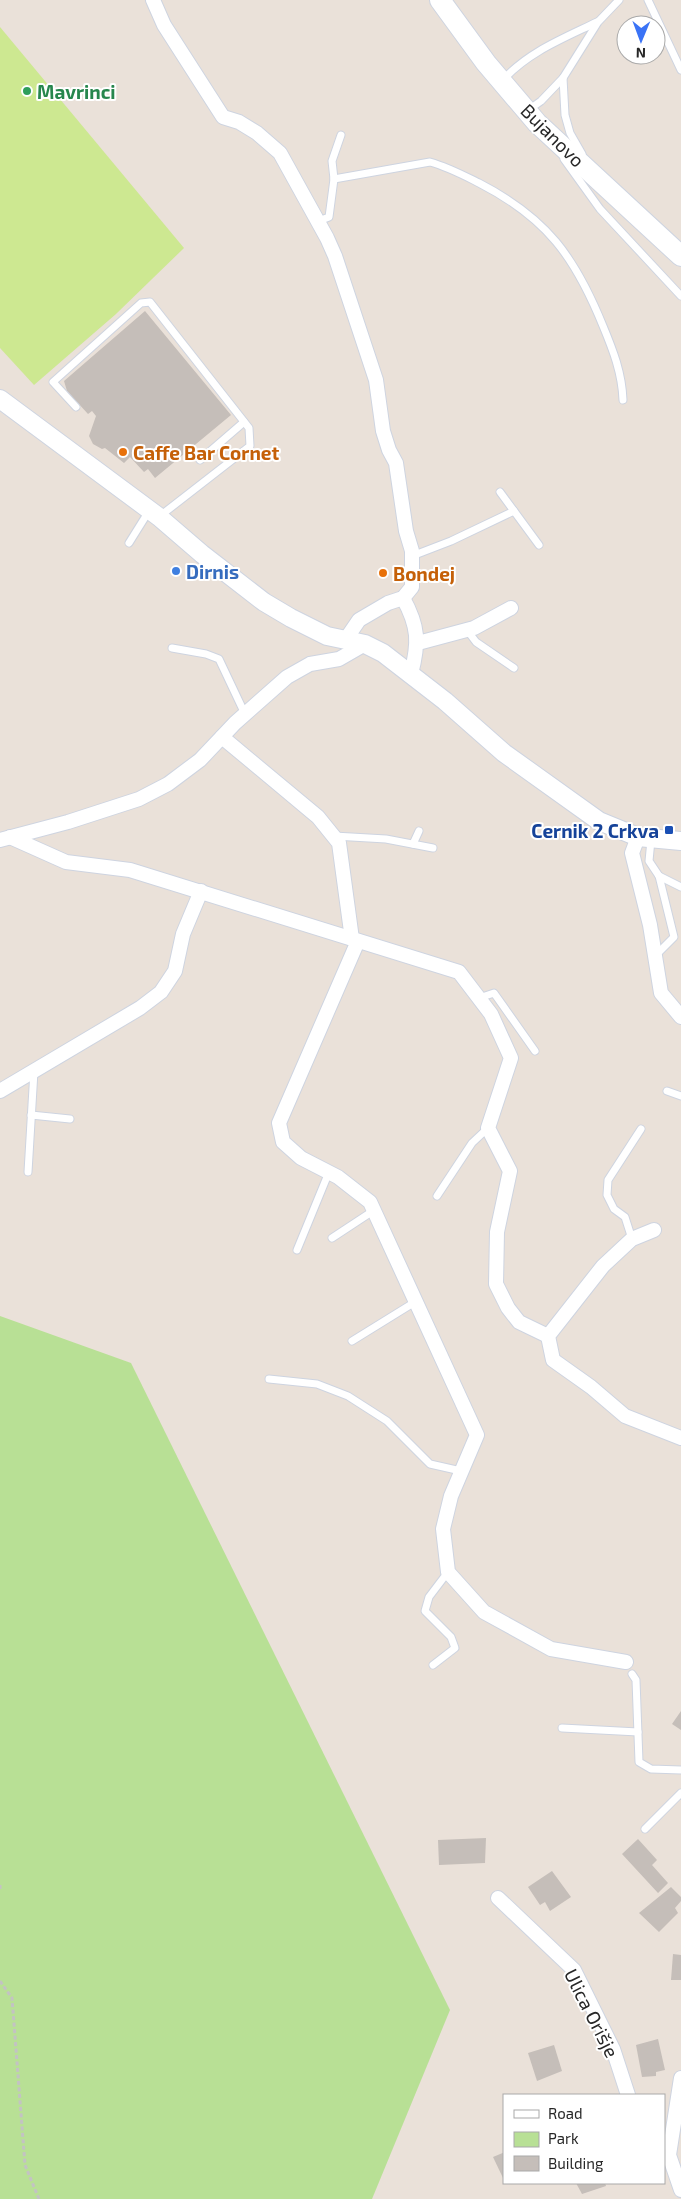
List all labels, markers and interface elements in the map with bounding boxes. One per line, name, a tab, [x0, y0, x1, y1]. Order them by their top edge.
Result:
north arrow	[616, 15, 666, 65]
text: N	[636, 45, 646, 62]
place label: Mavrinci	[37, 80, 116, 103]
marker: Mavrinci	[21, 85, 33, 97]
street label: Bujanovo	[516, 98, 590, 172]
place label: Caffe Bar Cornet	[133, 441, 280, 464]
marker: Caffe Bar Cornet	[117, 446, 129, 458]
place label: Dirnis	[186, 560, 239, 583]
place label: Bondej	[393, 562, 455, 585]
marker: Dirnis	[170, 565, 182, 577]
marker: Bondej	[377, 567, 389, 579]
place label: Cernik 2 Crkva	[531, 819, 659, 842]
marker: Cernik 2 Crkva	[663, 824, 675, 836]
street label: Ulica Orišje	[560, 1965, 624, 2061]
legend	[503, 2094, 666, 2184]
text: Road	[548, 2104, 583, 2122]
text: Park	[548, 2129, 579, 2147]
text: Building	[548, 2154, 604, 2172]

